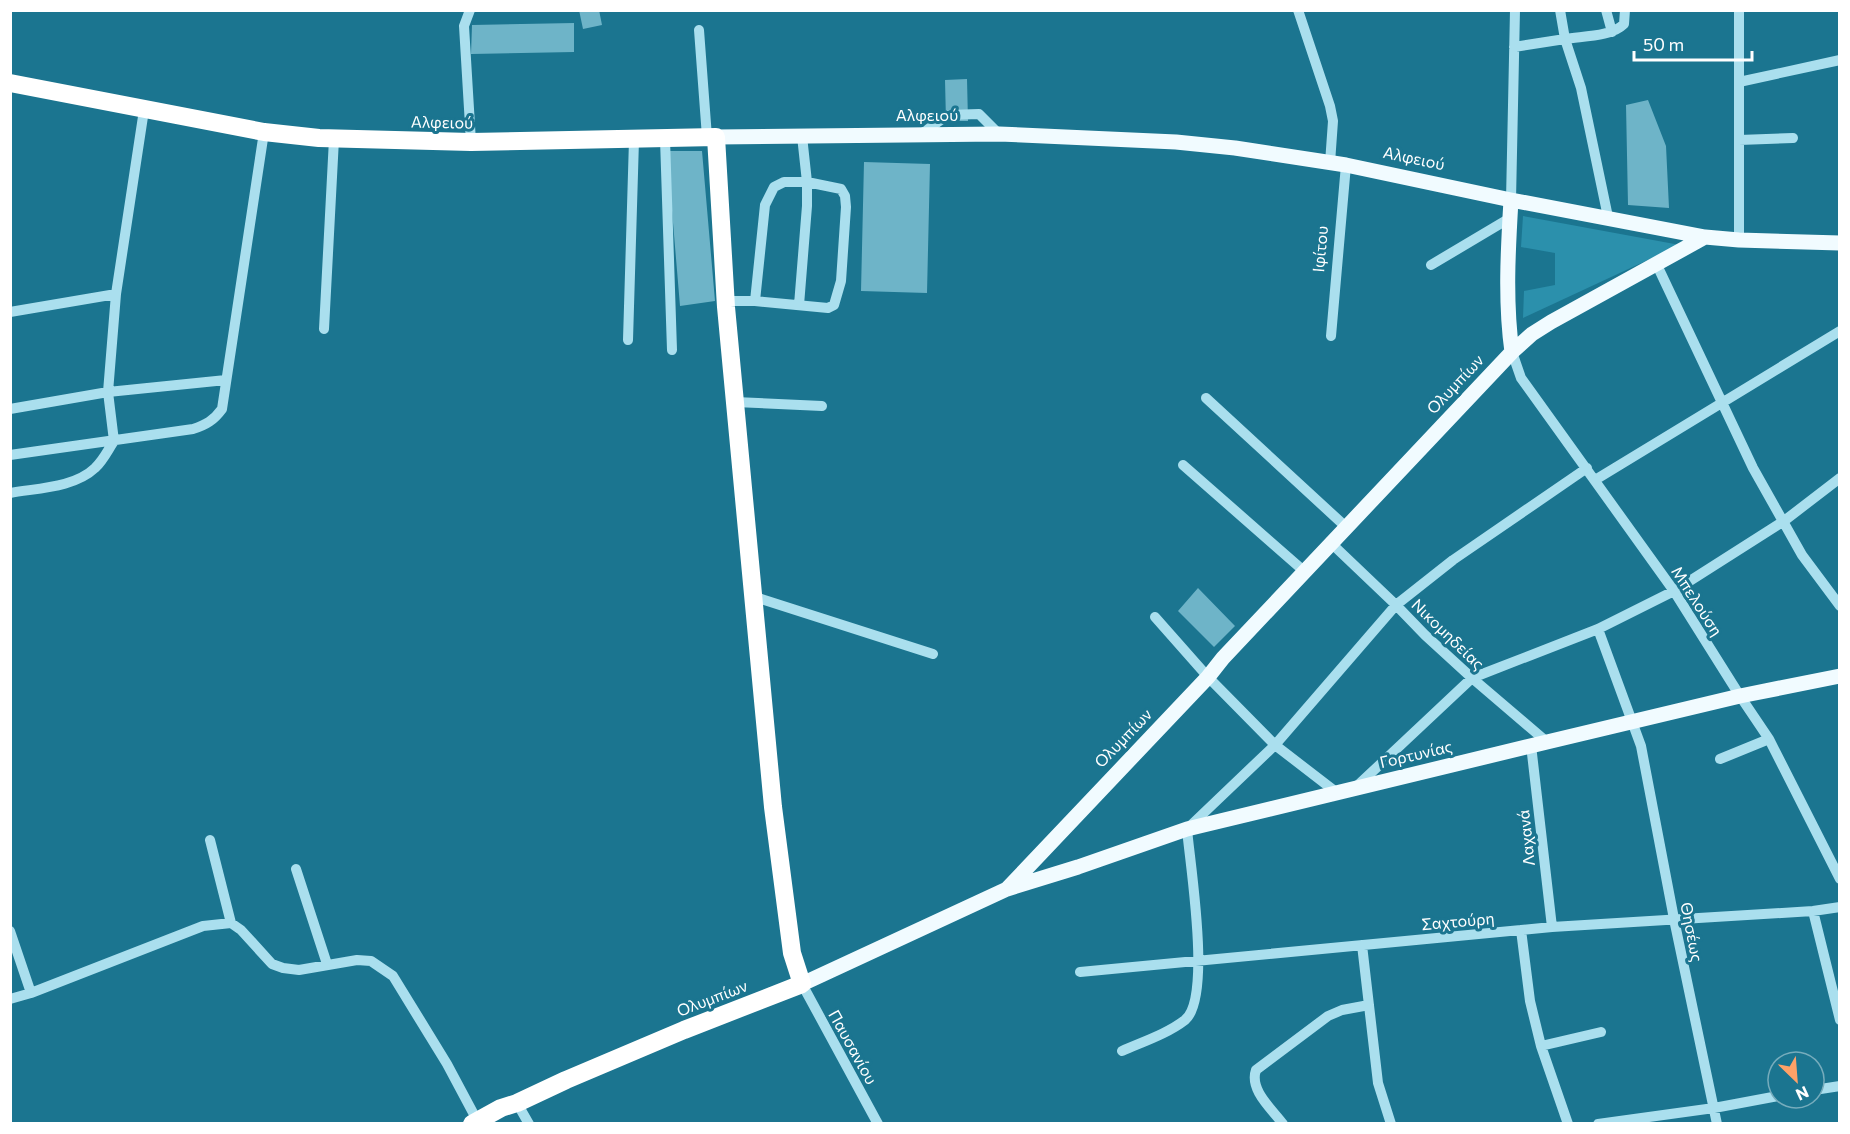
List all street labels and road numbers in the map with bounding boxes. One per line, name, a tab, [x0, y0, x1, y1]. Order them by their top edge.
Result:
street label: Αλφειού	[896, 105, 958, 124]
street label: Αλφειού	[411, 111, 473, 132]
street label: Αλφειού	[1382, 142, 1447, 173]
street label: Ιφίτου	[1308, 225, 1331, 273]
street label: Ολυμπίων	[1422, 350, 1487, 417]
street label: Μπελούση	[1668, 562, 1727, 639]
street label: Νικομηδείας	[1408, 594, 1489, 673]
street label: Ολυμπίων	[1090, 704, 1155, 771]
street label: Γορτυνίας	[1378, 736, 1454, 771]
street label: Λαχανά	[1513, 809, 1538, 867]
street label: Θησέως	[1677, 900, 1708, 963]
street label: Σαχτούρη	[1421, 908, 1495, 933]
street label: Ολυμπίων	[674, 975, 750, 1020]
street label: Παυσανίου	[825, 1006, 882, 1087]

